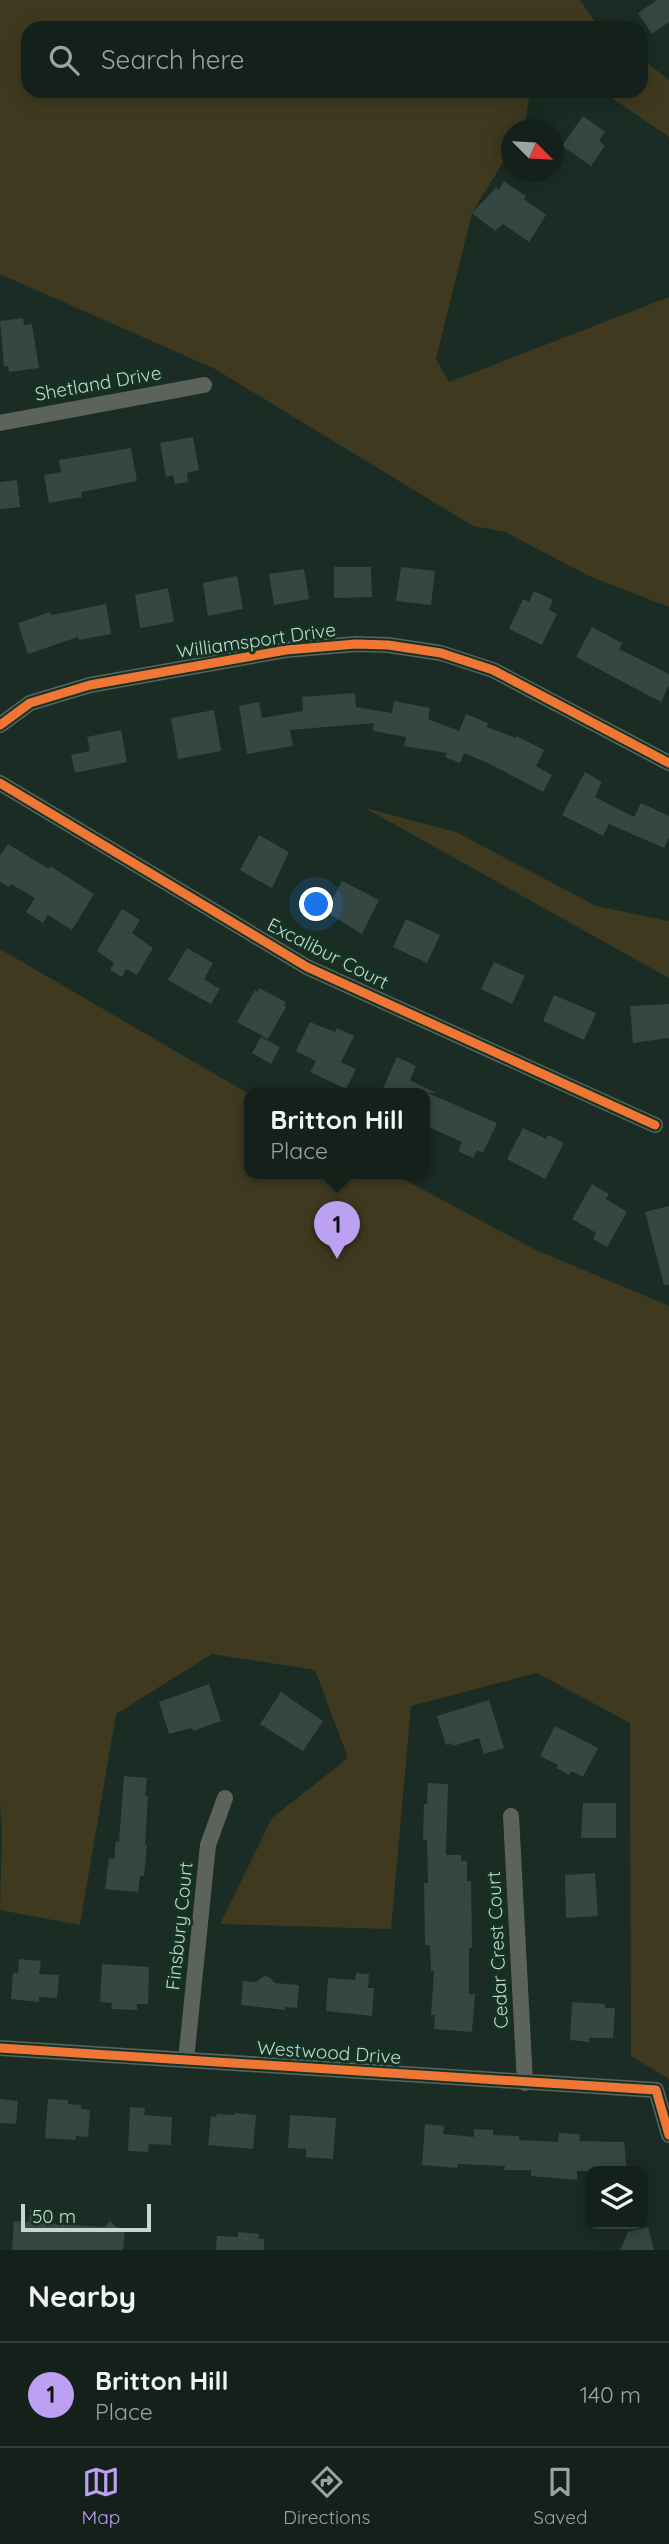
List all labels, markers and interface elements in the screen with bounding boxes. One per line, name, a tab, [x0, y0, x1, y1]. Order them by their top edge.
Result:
search box	[21, 21, 648, 98]
icon: search	[45, 41, 83, 79]
text: Search here	[101, 43, 245, 76]
north arrow	[501, 119, 564, 182]
street label: Shetland Drive	[33, 360, 163, 406]
street label: Williamsport Drive	[175, 617, 337, 663]
your location	[299, 887, 333, 921]
street label: Excalibur Court	[263, 912, 393, 994]
popup	[244, 1088, 430, 1179]
text: Britton Hill	[270, 1103, 404, 1136]
text: Place	[270, 1136, 328, 1165]
pin: 1	[314, 1201, 360, 1259]
street label: Finsbury Court	[160, 1861, 198, 1991]
street label: Cedar Crest Court	[481, 1871, 513, 2029]
street label: Westwood Drive	[256, 2035, 402, 2069]
map controls	[585, 2166, 648, 2229]
button: layers	[585, 2166, 648, 2229]
scale bar	[21, 2201, 150, 2233]
text: 50 m	[32, 2204, 76, 2228]
text: Nearby	[28, 2277, 136, 2315]
text: Britton Hill	[95, 2364, 228, 2397]
text: 1	[47, 2380, 55, 2409]
text: 140 m	[580, 2380, 641, 2409]
text: Place	[95, 2397, 153, 2426]
tab: Map	[82, 2463, 120, 2529]
tab: Directions	[283, 2463, 370, 2529]
tab: Saved	[533, 2463, 588, 2529]

